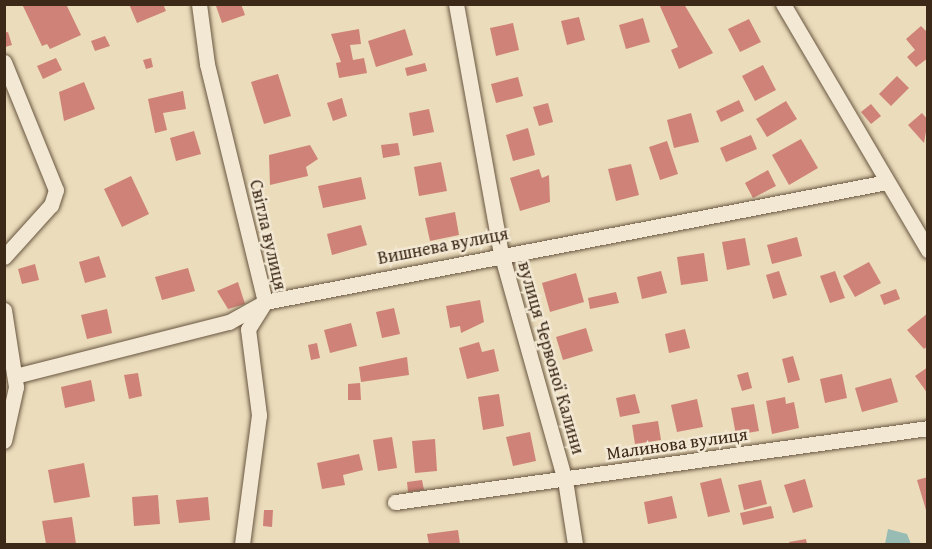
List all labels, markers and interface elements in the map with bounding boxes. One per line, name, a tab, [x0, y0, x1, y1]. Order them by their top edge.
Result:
street label: Світла вулиця	[245, 178, 291, 292]
street label: Вишнева вулиця	[376, 223, 510, 269]
street label: вулиця Червоної Калини	[513, 259, 589, 457]
street label: Малинова вулиця	[605, 423, 749, 465]

